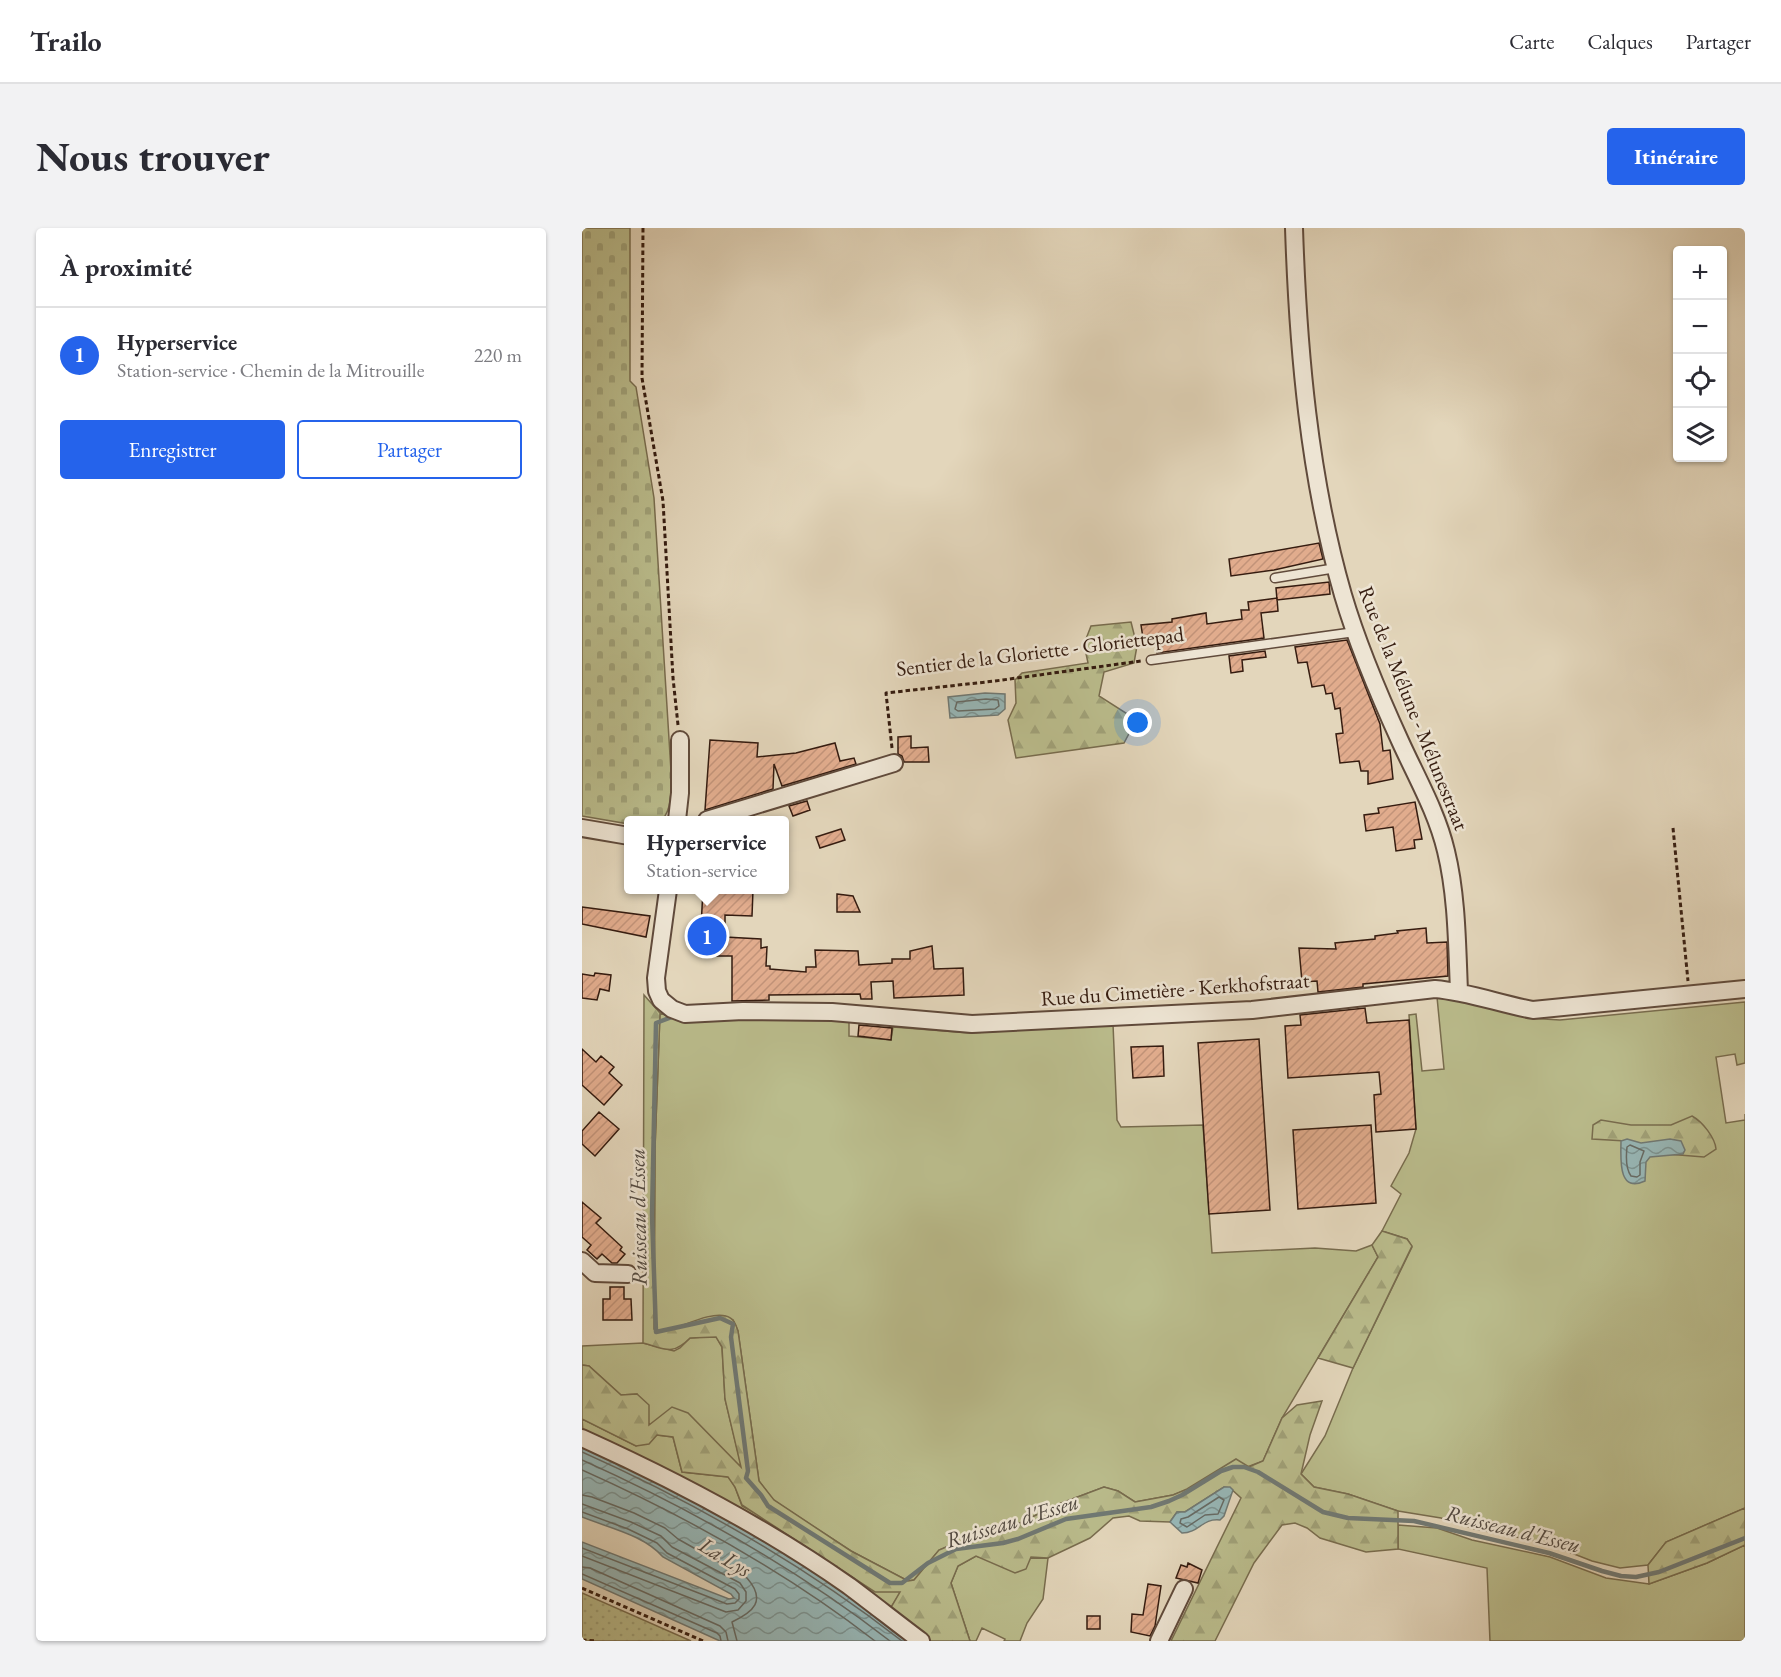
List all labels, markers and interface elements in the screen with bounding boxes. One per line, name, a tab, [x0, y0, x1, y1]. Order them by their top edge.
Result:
text: Trailo	[30, 23, 102, 59]
text: Carte	[1509, 28, 1554, 55]
text: Calques	[1587, 28, 1653, 55]
text: Partager	[1686, 28, 1751, 55]
button: Itinéraire	[1607, 128, 1745, 185]
text: Nous trouver	[36, 129, 270, 184]
map controls	[1673, 246, 1727, 462]
button: +	[1673, 246, 1727, 300]
text: À proximité	[60, 250, 192, 284]
button: −	[1673, 300, 1727, 354]
text: Hyperservice	[117, 328, 237, 357]
text: 1	[74, 342, 85, 368]
text: 220 m	[474, 342, 522, 368]
button: locate	[1673, 354, 1727, 408]
text: Station-service · Chemin de la Mitrouille	[117, 357, 424, 383]
button: layers	[1673, 408, 1727, 462]
button: Enregistrer	[60, 420, 285, 479]
button: Partager	[297, 420, 522, 479]
street label: Rue de la Mélune - Mélunestraat	[1353, 582, 1476, 834]
street label: Sentier de la Gloriette - Gloriettepad	[895, 620, 1186, 682]
your location	[1123, 708, 1152, 737]
popup	[624, 816, 789, 894]
text: Hyperservice	[646, 828, 767, 857]
text: Station-service	[646, 857, 757, 883]
pin: 1	[688, 914, 726, 958]
street label: Rue du Cimetière - Kerkhofstraat	[1040, 966, 1311, 1012]
water label: Ruisseau d'Esseu	[622, 1148, 654, 1286]
water label: Ruisseau d'Esseu	[942, 1487, 1082, 1555]
water label: Ruisseau d'Esseu	[1443, 1498, 1583, 1560]
water label: La Lys	[693, 1530, 757, 1584]

